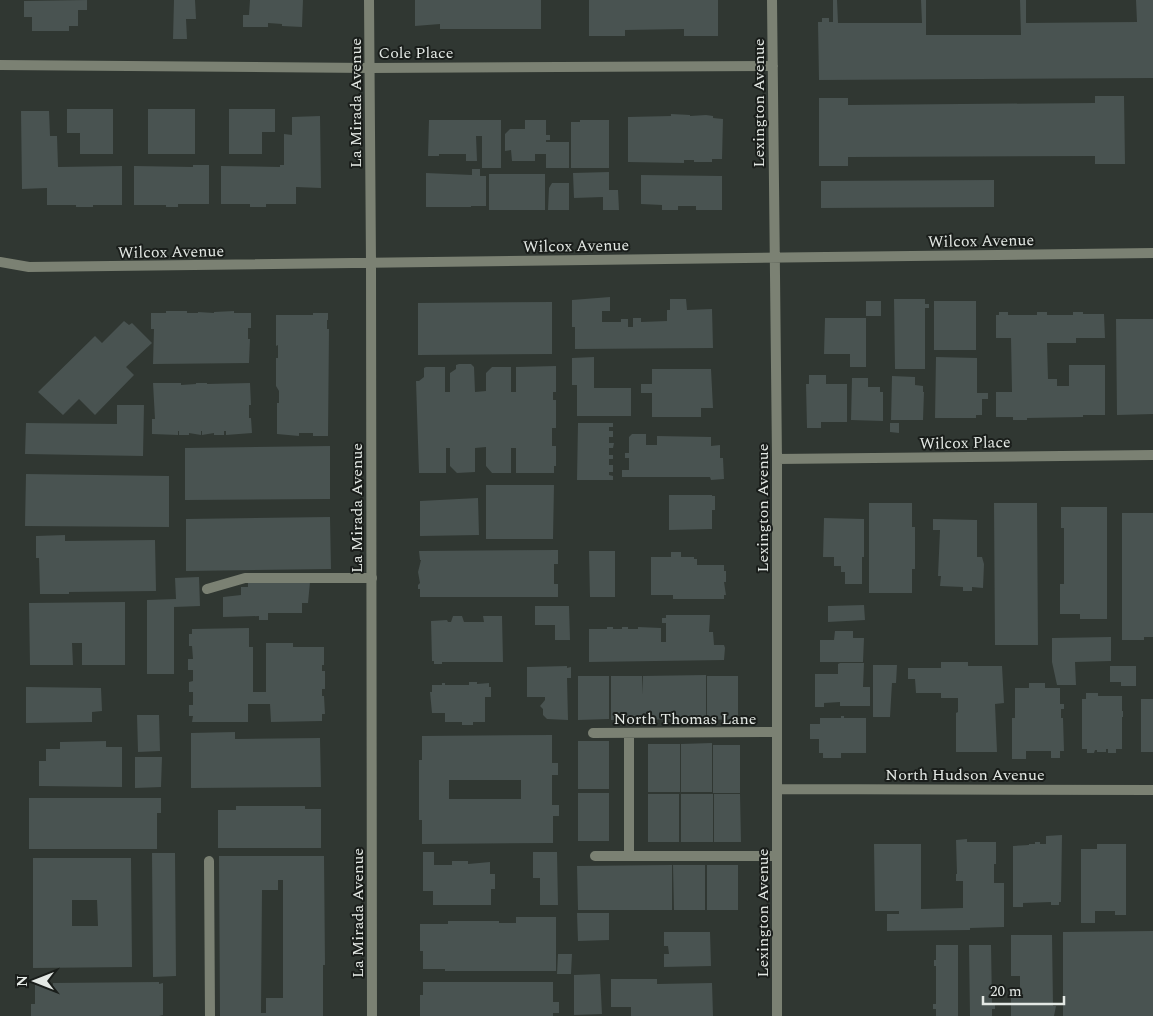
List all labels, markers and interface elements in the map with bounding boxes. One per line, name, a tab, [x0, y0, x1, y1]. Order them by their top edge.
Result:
street label: La Mirada Avenue	[344, 38, 368, 168]
street label: Lexington Avenue	[747, 38, 771, 168]
street label: Cole Place	[379, 41, 453, 65]
street label: Wilcox Avenue	[928, 228, 1034, 254]
street label: Wilcox Avenue	[523, 233, 629, 259]
street label: Wilcox Avenue	[118, 239, 224, 265]
street label: Wilcox Place	[919, 430, 1011, 456]
street label: La Mirada Avenue	[345, 443, 369, 573]
street label: Lexington Avenue	[751, 443, 775, 573]
street label: North Thomas Lane	[614, 707, 756, 731]
street label: North Hudson Avenue	[885, 763, 1045, 787]
street label: La Mirada Avenue	[346, 848, 370, 978]
street label: Lexington Avenue	[751, 848, 775, 978]
north arrow	[10, 956, 60, 1006]
scale bar	[983, 974, 1064, 1006]
text: N	[12, 975, 33, 987]
text: 20 m	[990, 980, 1022, 1003]

